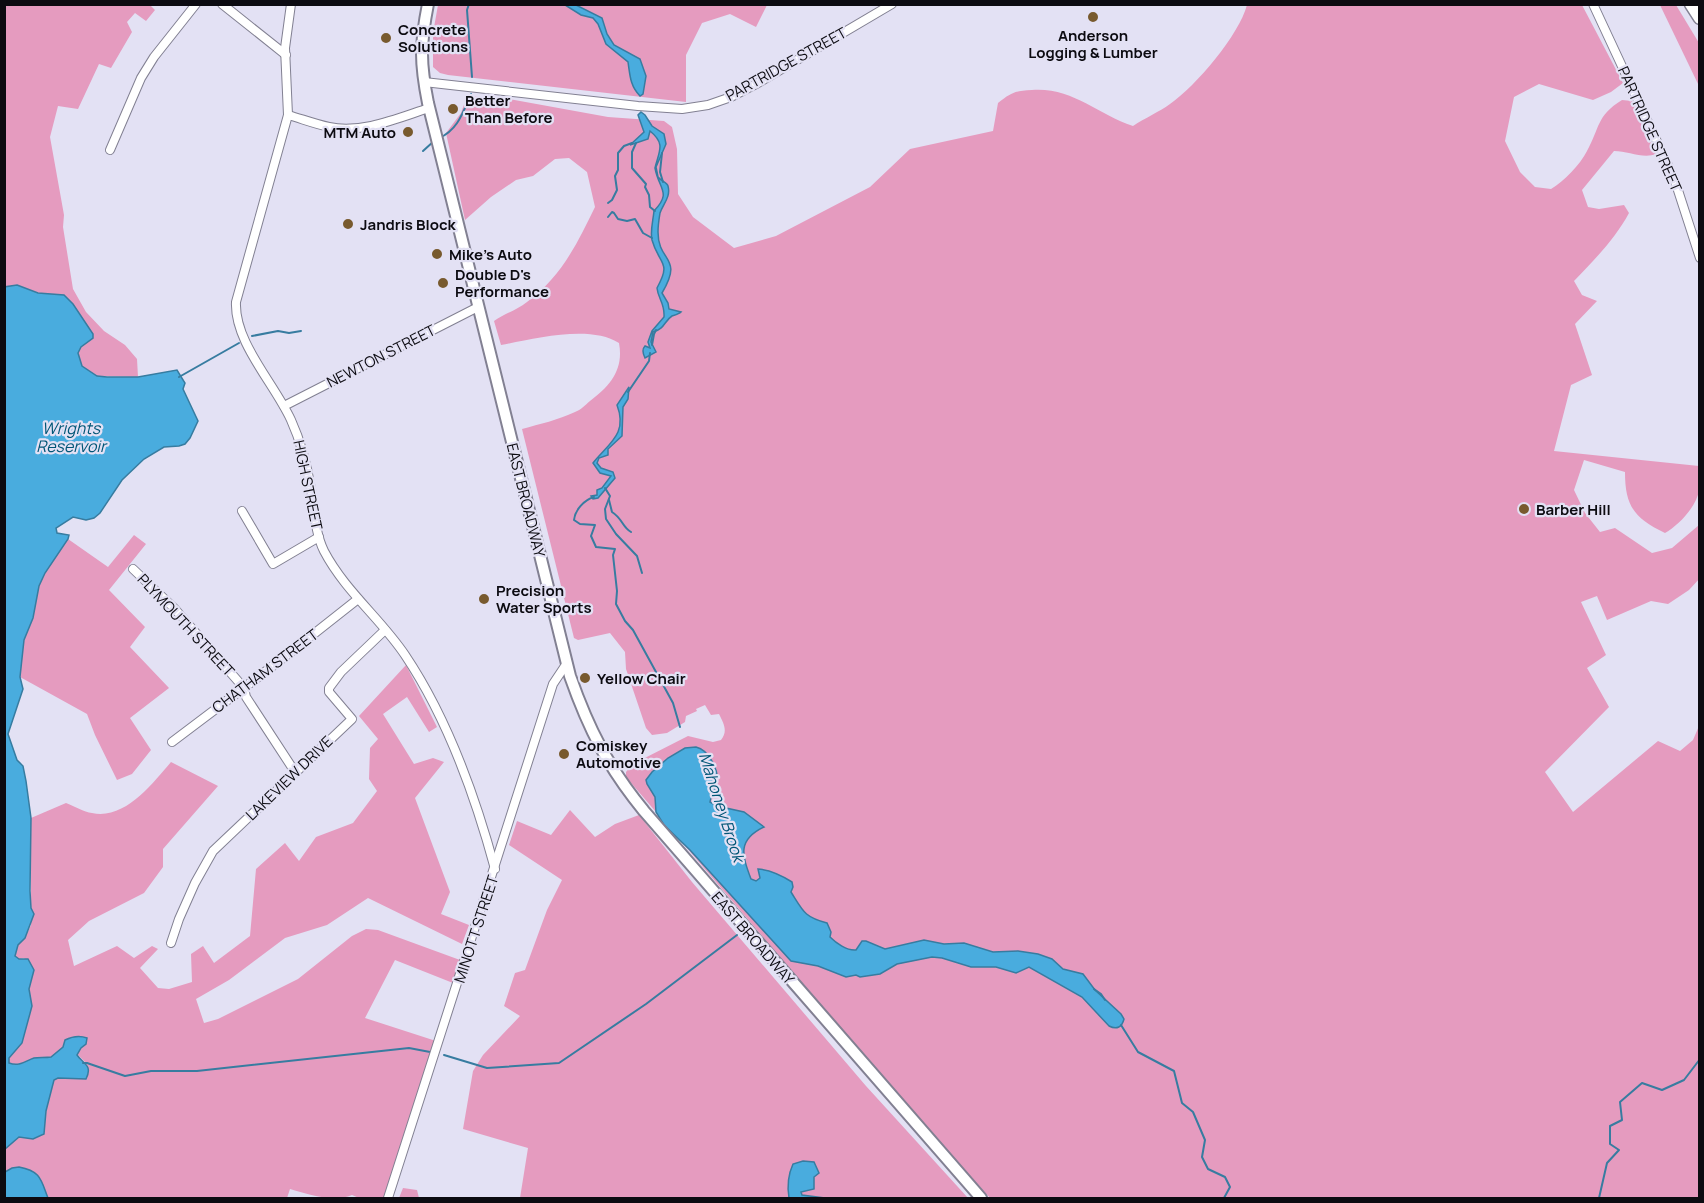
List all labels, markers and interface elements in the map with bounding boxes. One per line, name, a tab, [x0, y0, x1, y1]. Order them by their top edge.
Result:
marker: Anderson Logging & Lumber	[1086, 10, 1100, 24]
place label: Concrete Solutions	[398, 19, 468, 57]
street label: PARTRIDGE STREET	[722, 22, 850, 106]
place label: Anderson Logging & Lumber	[1028, 25, 1158, 63]
marker: Concrete Solutions	[379, 31, 393, 45]
street label: PARTRIDGE STREET	[1613, 63, 1687, 195]
place label: Better Than Before	[465, 90, 553, 128]
marker: Better Than Before	[446, 102, 460, 116]
place label: MTM Auto	[323, 122, 396, 143]
marker: MTM Auto	[401, 125, 415, 139]
place label: Jandris Block	[360, 214, 457, 235]
marker: Jandris Block	[341, 217, 355, 231]
place label: Mike's Auto	[449, 244, 532, 265]
marker: Mike's Auto	[430, 247, 444, 261]
place label: Double D's Performance	[455, 264, 549, 302]
marker: Double D's Performance	[436, 276, 450, 290]
street label: NEWTON STREET	[323, 319, 439, 393]
water label: Wrights Reservoir	[36, 417, 108, 457]
street label: HIGH STREET	[288, 438, 328, 532]
street label: EAST BROADWAY	[502, 441, 550, 560]
place label: Barber Hill	[1536, 499, 1611, 520]
marker: Barber Hill	[1517, 502, 1531, 516]
street label: PLYMOUTH STREET	[133, 569, 239, 681]
place label: Precision Water Sports	[496, 580, 592, 618]
marker: Precision Water Sports	[477, 592, 491, 606]
street label: CHATHAM STREET	[208, 624, 322, 718]
place label: Yellow Chair	[597, 668, 686, 689]
marker: Yellow Chair	[578, 671, 592, 685]
street label: LAKEVIEW DRIVE	[241, 731, 337, 825]
place label: Comiskey Automotive	[576, 735, 661, 773]
marker: Comiskey Automotive	[557, 747, 571, 761]
water label: Mahoney Brook	[694, 749, 751, 867]
street label: MINOTT STREET	[449, 872, 503, 985]
street label: EAST BROADWAY	[707, 887, 800, 989]

